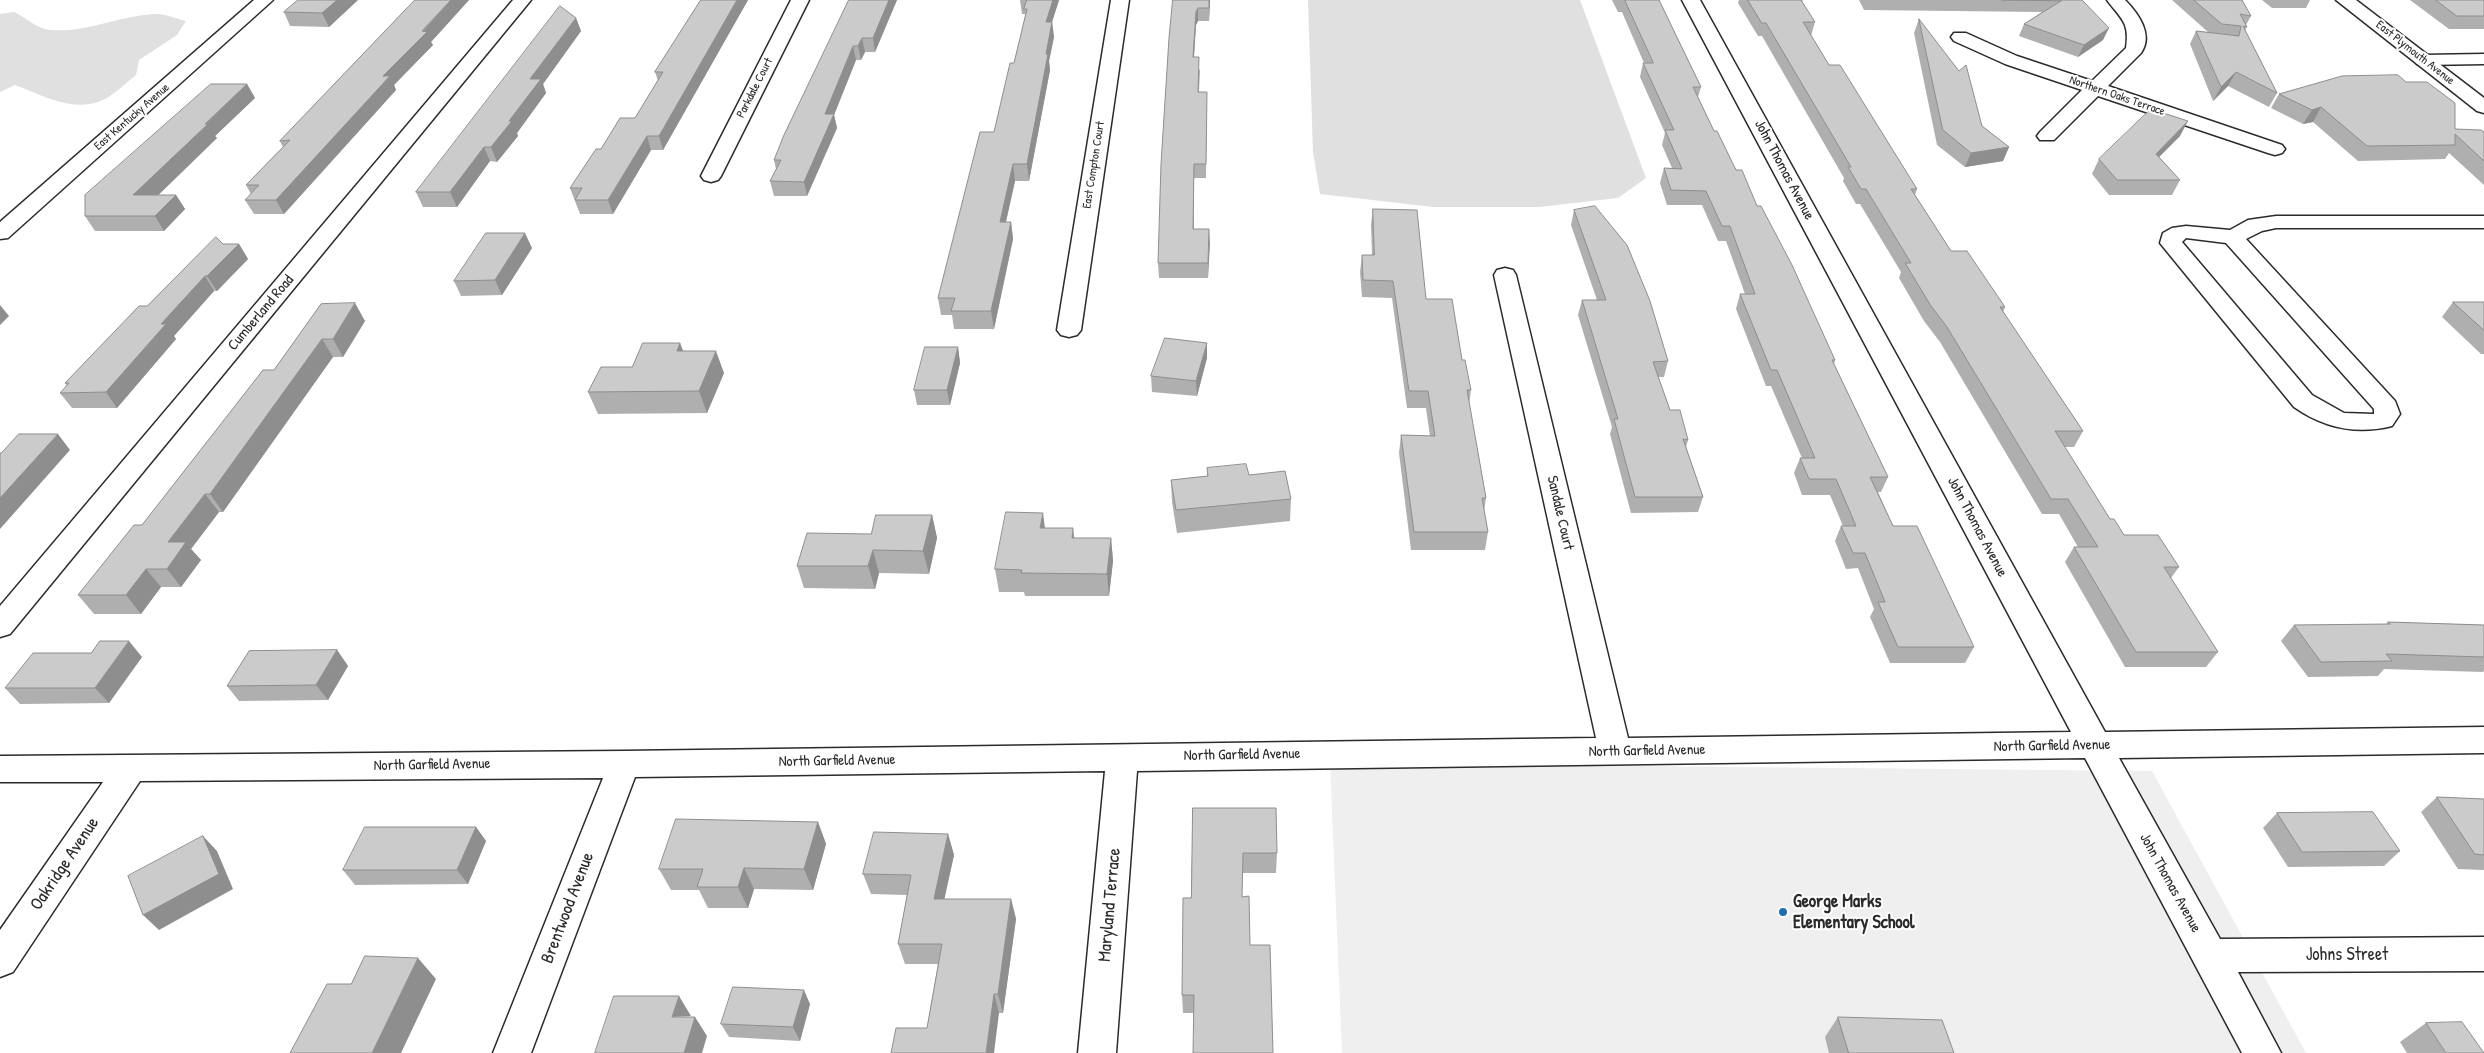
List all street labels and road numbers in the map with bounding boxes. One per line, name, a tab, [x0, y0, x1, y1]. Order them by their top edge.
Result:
street label: East Plymouth Avenue	[2373, 18, 2457, 88]
street label: Parkdale Court	[734, 56, 776, 120]
street label: Northern Oaks Terrace	[2067, 73, 2167, 119]
street label: East Kentucky Avenue	[91, 80, 173, 154]
street label: John Thomas Avenue	[1750, 117, 1818, 223]
street label: East Compton Court	[1080, 120, 1108, 210]
street label: Cumberland Road	[224, 272, 298, 354]
street label: Sandale Court	[1543, 474, 1577, 552]
street label: John Thomas Avenue	[1943, 474, 2011, 580]
street label: North Garfield Avenue	[1993, 736, 2111, 756]
street label: North Garfield Avenue	[1588, 741, 1706, 761]
street label: North Garfield Avenue	[1183, 745, 1301, 765]
street label: North Garfield Avenue	[778, 751, 896, 771]
street label: North Garfield Avenue	[373, 755, 491, 775]
street label: Oakridge Avenue	[26, 813, 104, 915]
street label: John Thomas Avenue	[2135, 830, 2205, 936]
street label: Maryland Terrace	[1094, 847, 1126, 963]
street label: Brentwood Avenue	[537, 849, 599, 967]
street label: Johns Street	[2306, 944, 2388, 966]

